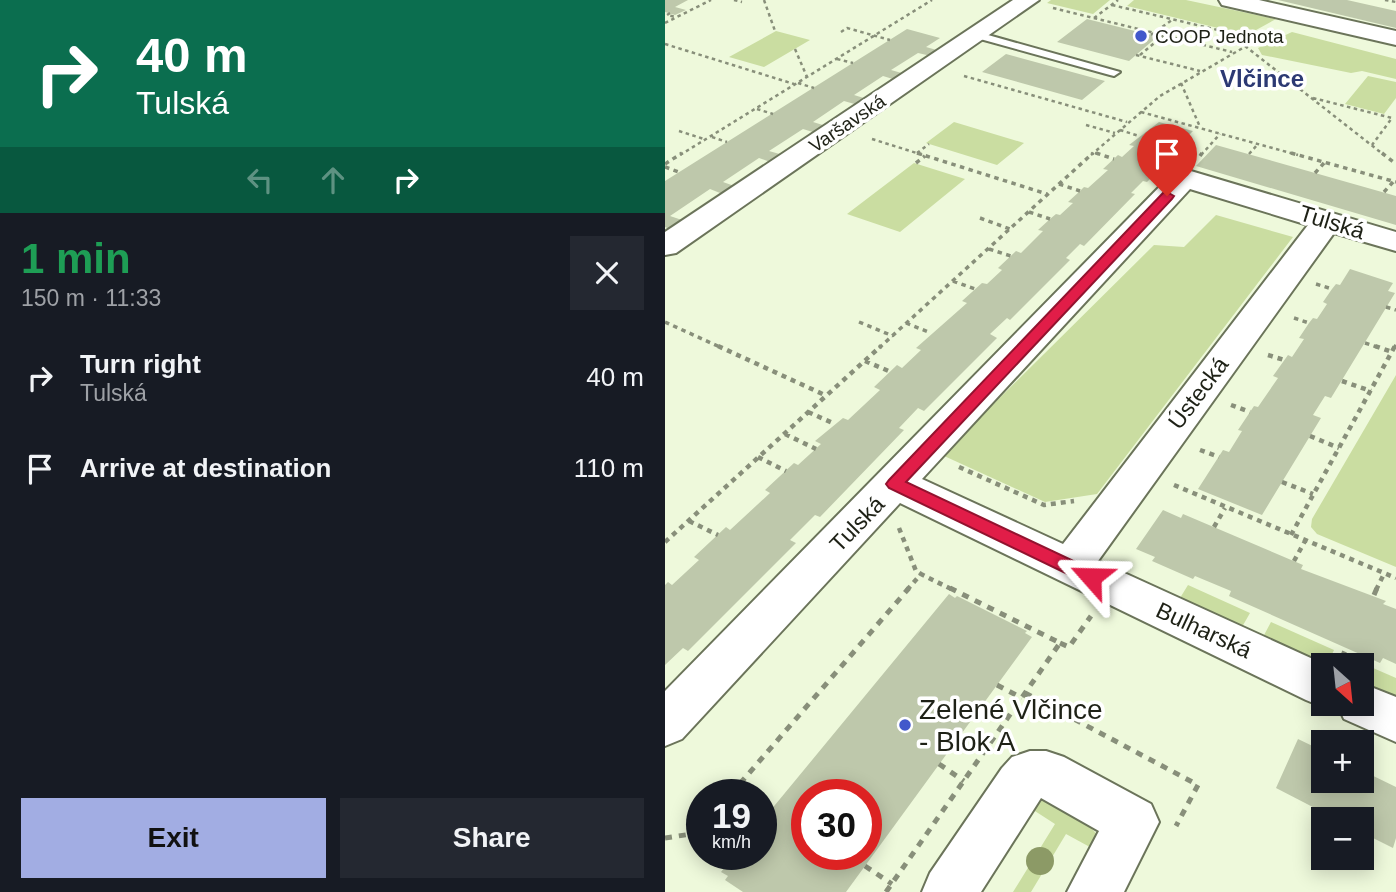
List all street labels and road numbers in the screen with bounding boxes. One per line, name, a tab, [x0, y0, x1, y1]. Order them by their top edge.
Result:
street label: Varšavská	[805, 90, 890, 157]
street label: Tulská	[1296, 200, 1368, 244]
street label: Ústecká	[1163, 352, 1234, 434]
street label: Tulská	[824, 491, 890, 557]
street label: Bulharská	[1152, 597, 1256, 663]

